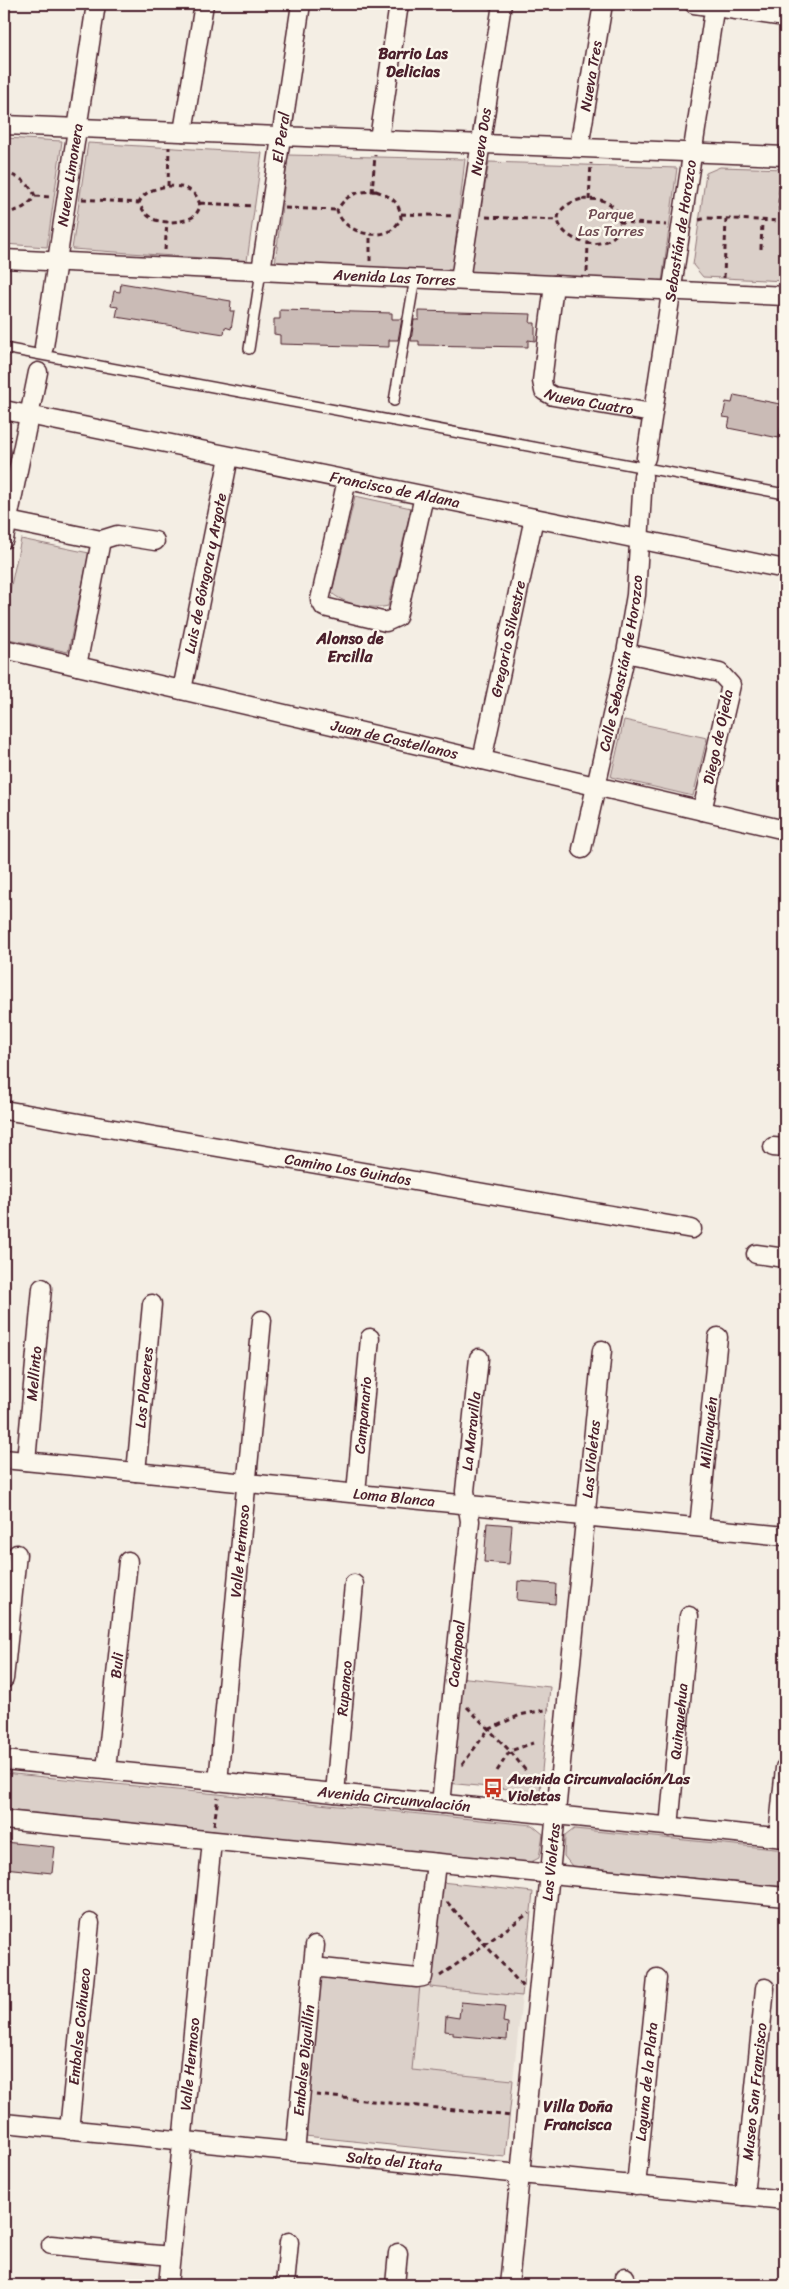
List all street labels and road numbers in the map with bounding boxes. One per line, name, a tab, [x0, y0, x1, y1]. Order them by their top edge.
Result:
street label: Nueva Tres	[572, 38, 610, 113]
street label: Nueva Dos	[463, 106, 499, 177]
street label: El Peral	[264, 109, 298, 165]
street label: Nueva Limonera	[49, 121, 91, 228]
street label: Sebastián de Horozco	[657, 158, 704, 303]
street label: Avenida Las Torres	[332, 262, 456, 293]
street label: Nueva Cuatro	[540, 381, 636, 423]
street label: Francisco de Aldana	[328, 464, 463, 516]
street label: Luis de Góngora y Argote	[177, 490, 234, 656]
street label: Calle Sebastián de Horozco	[591, 574, 650, 754]
street label: Gregorio Silvestre	[483, 578, 533, 700]
street label: Diego de Ojeda	[695, 687, 741, 787]
street label: Juan de Castellanos	[328, 712, 461, 767]
street label: Camino Los Guindos	[283, 1146, 414, 1193]
street label: Mellinto	[19, 1344, 50, 1402]
street label: Los Placeres	[127, 1345, 161, 1429]
street label: Campanario	[347, 1375, 379, 1455]
street label: La Maravilla	[454, 1390, 488, 1472]
street label: Millauquén	[692, 1396, 725, 1469]
street label: Las Violetas	[574, 1419, 608, 1499]
street label: Loma Blanca	[352, 1480, 437, 1514]
street label: Valle Hermoso	[223, 1503, 257, 1599]
street label: Cachapoal	[440, 1618, 473, 1688]
street label: Buli	[103, 1650, 131, 1680]
street label: Rupanco	[329, 1659, 360, 1717]
street label: Quinquehua	[662, 1682, 696, 1761]
street label: Avenida Circunvalación	[316, 1778, 472, 1820]
street label: Las Violetas	[534, 1822, 568, 1902]
street label: Embalse Coihueco	[61, 1966, 98, 2086]
street label: Embalse Diguillín	[286, 2003, 322, 2117]
street label: Valle Hermoso	[172, 2016, 207, 2112]
street label: Laguna de la Plata	[628, 2020, 666, 2142]
street label: Museo San Francisco	[735, 2021, 774, 2162]
street label: Salto del Itata	[345, 2144, 444, 2179]

